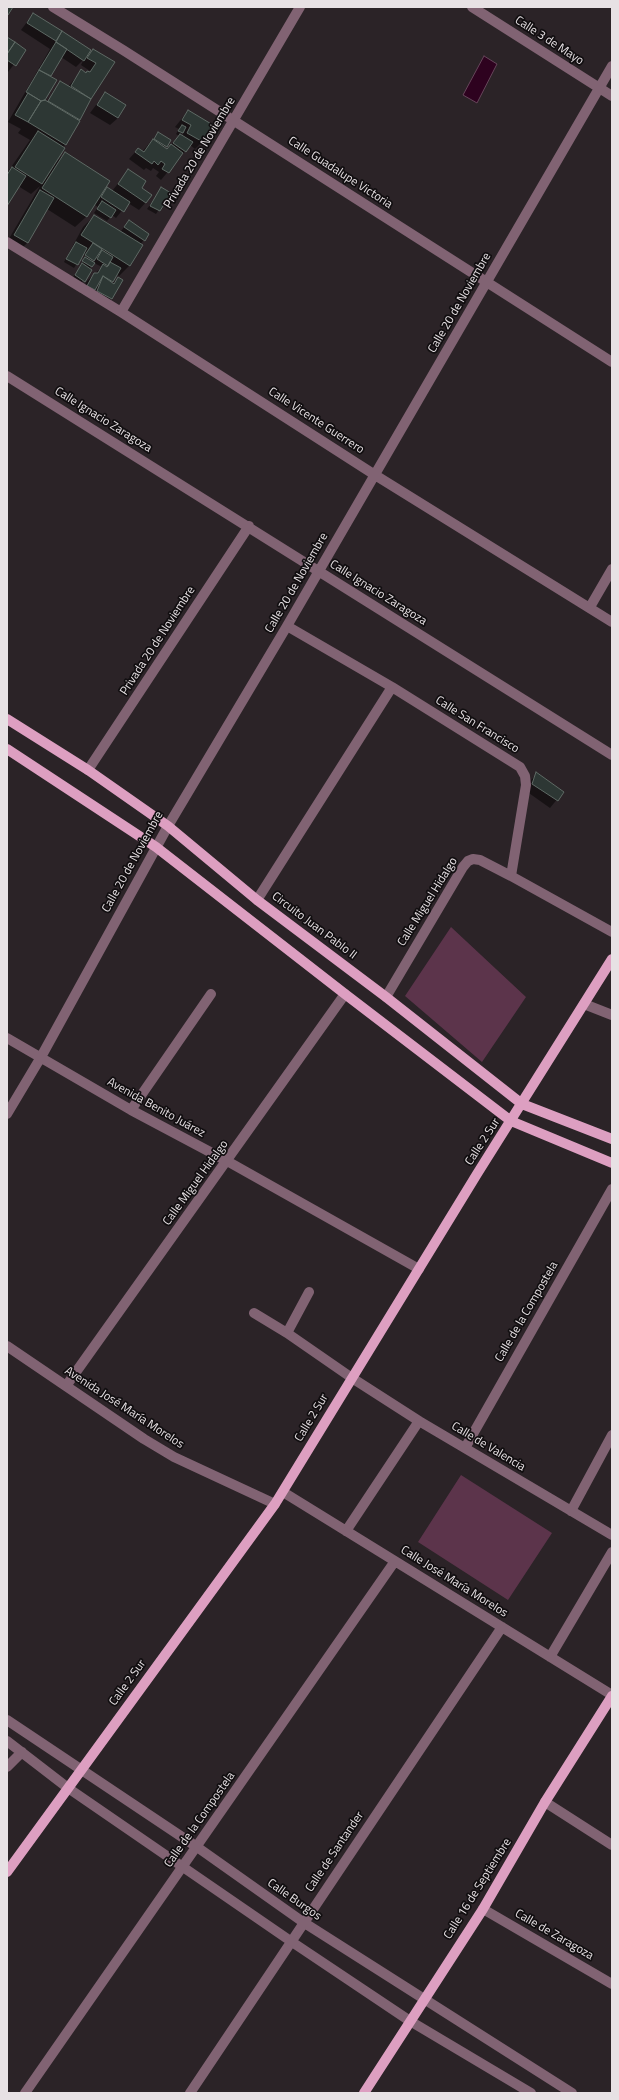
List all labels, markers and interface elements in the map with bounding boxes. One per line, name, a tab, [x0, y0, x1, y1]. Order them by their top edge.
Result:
street label: Calle 3 de Mayo	[512, 13, 586, 69]
street label: Privada 20 de Noviembre	[161, 95, 239, 211]
street label: Calle Guadalupe Victoria	[285, 134, 395, 212]
street label: Calle 20 de Noviembre	[425, 250, 495, 356]
street label: Calle Ignacio Zaragoza	[52, 384, 154, 456]
street label: Calle Vicente Guerrero	[265, 385, 367, 457]
street label: Calle 20 de Noviembre	[262, 530, 332, 636]
street label: Calle Ignacio Zaragoza	[327, 557, 429, 629]
street label: Privada 20 de Noviembre	[117, 584, 199, 698]
street label: Calle San Francisco	[432, 693, 522, 757]
street label: Calle 20 de Noviembre	[99, 809, 167, 915]
street label: Calle Miguel Hidalgo	[395, 855, 461, 949]
street label: Circuito Juan Pablo II	[269, 889, 359, 963]
street label: Avenida Benito Juárez	[104, 1075, 208, 1141]
street label: Calle 2 Sur	[462, 1116, 504, 1168]
street label: Calle Miguel Hidalgo	[160, 1138, 232, 1228]
street label: Calle de la Compostela	[492, 1259, 562, 1365]
street label: Avenida José María Morelos	[62, 1364, 186, 1452]
street label: Calle 2 Sur	[292, 1392, 332, 1444]
street label: Calle de Valencia	[448, 1419, 528, 1475]
street label: Calle José María Morelos	[398, 1543, 510, 1621]
street label: Calle 2 Sur	[107, 1657, 149, 1709]
street label: Calle de la Compostela	[162, 1769, 238, 1871]
street label: Calle de Santander	[303, 1809, 367, 1895]
street label: Calle 16 de Septiembre	[441, 1836, 515, 1942]
street label: Calle Burgos	[264, 1876, 324, 1924]
street label: Calle de Zaragoza	[512, 1907, 596, 1963]

